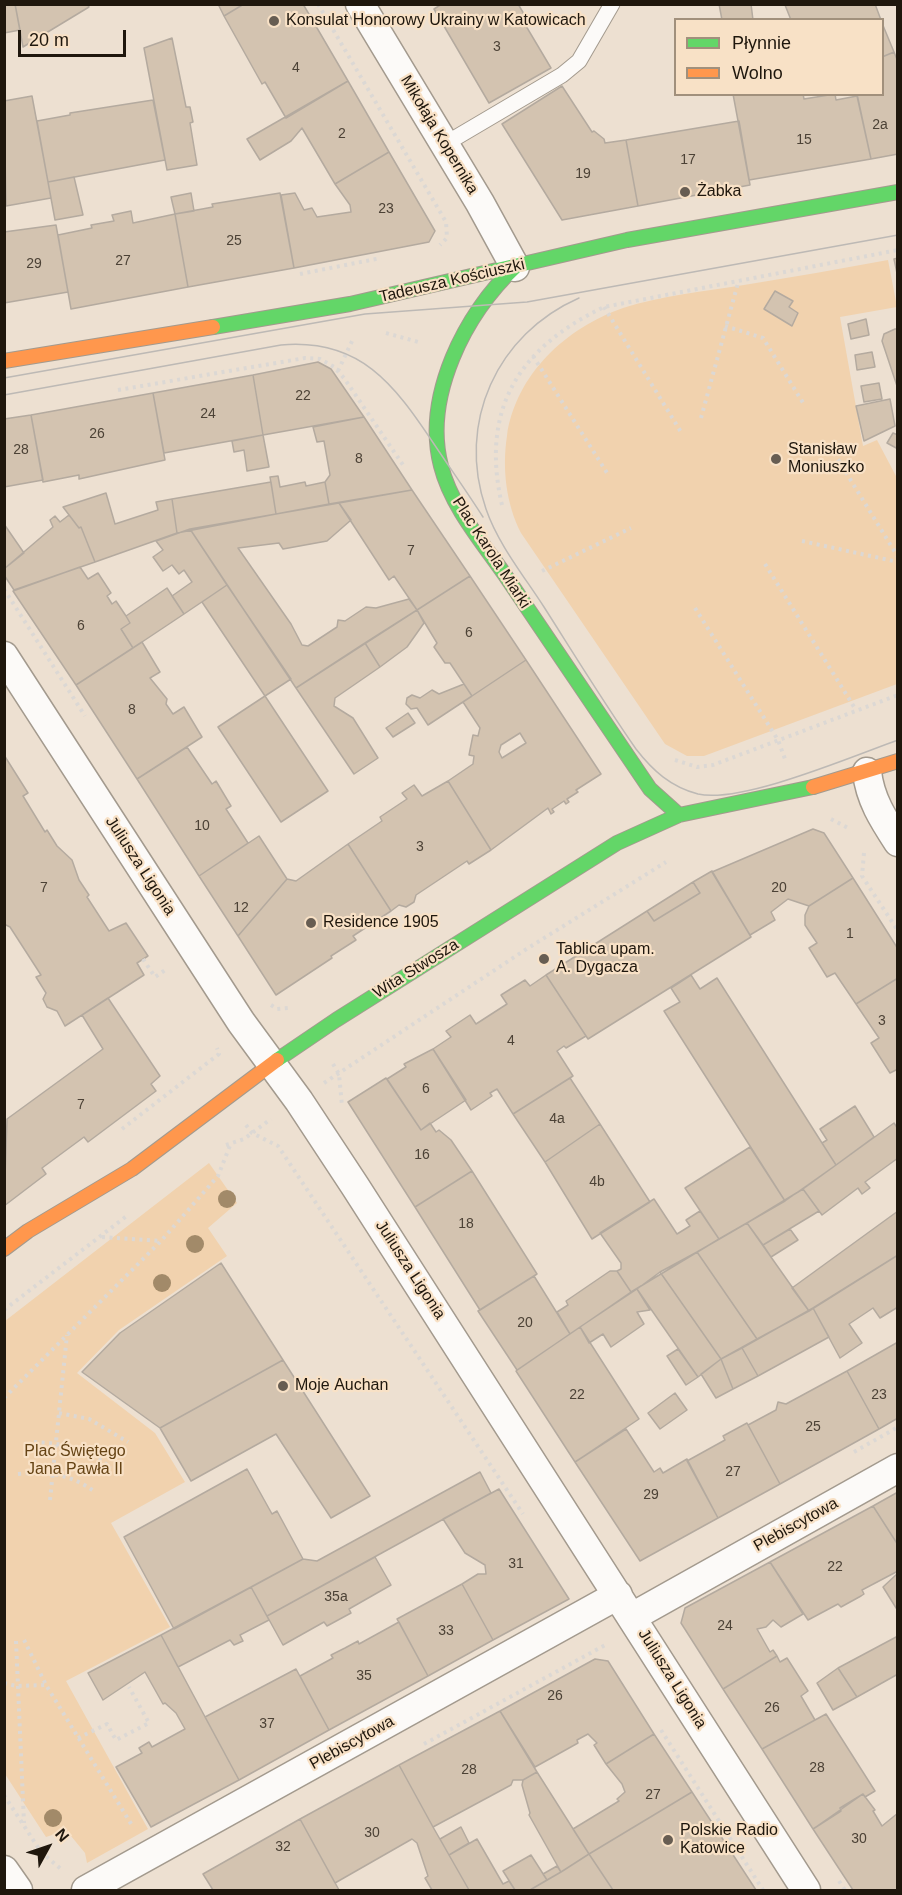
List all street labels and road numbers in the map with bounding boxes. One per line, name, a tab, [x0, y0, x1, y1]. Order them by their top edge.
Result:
street label: Mikołaja Kopernika	[396, 72, 482, 198]
street label: Tadeusza Kościuszki	[377, 255, 527, 307]
street label: Plac Karola Miarki	[448, 494, 534, 612]
street label: Juliusza Ligonia	[101, 813, 179, 919]
street label: Wita Stwosza	[370, 935, 462, 1003]
street label: Juliusza Ligonia	[371, 1217, 449, 1323]
street label: Plebiscytowa	[751, 1494, 841, 1556]
street label: Juliusza Ligonia	[634, 1626, 710, 1732]
street label: Plebiscytowa	[307, 1712, 397, 1774]

